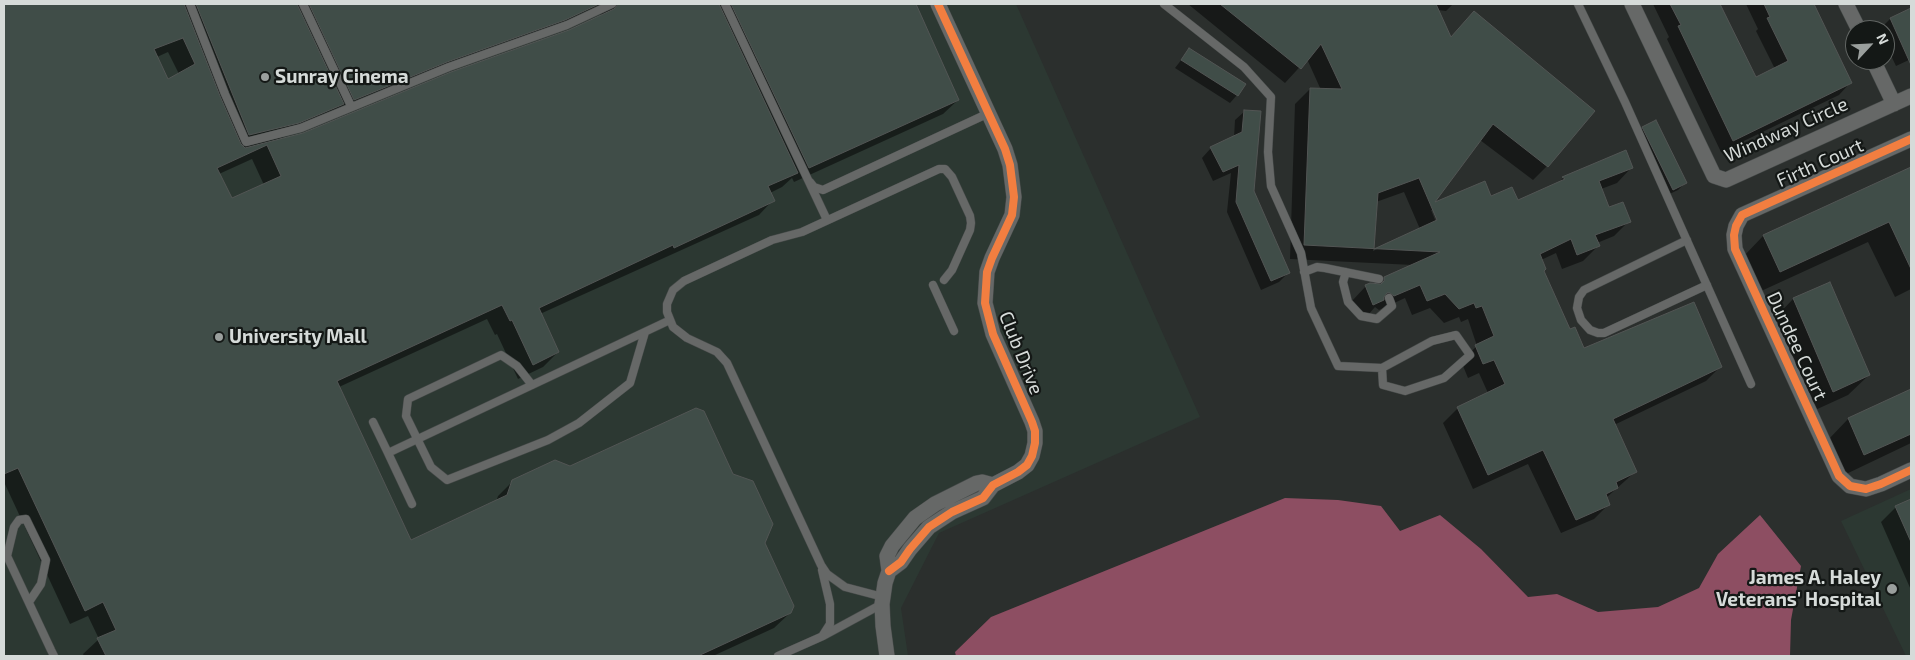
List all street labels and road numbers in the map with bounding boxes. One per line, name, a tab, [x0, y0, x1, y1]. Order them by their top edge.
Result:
street label: Windway Circle	[1721, 93, 1851, 167]
street label: Firth Court	[1773, 134, 1867, 192]
street label: Dundee Court	[1762, 288, 1832, 404]
street label: Club Drive	[994, 308, 1048, 398]

